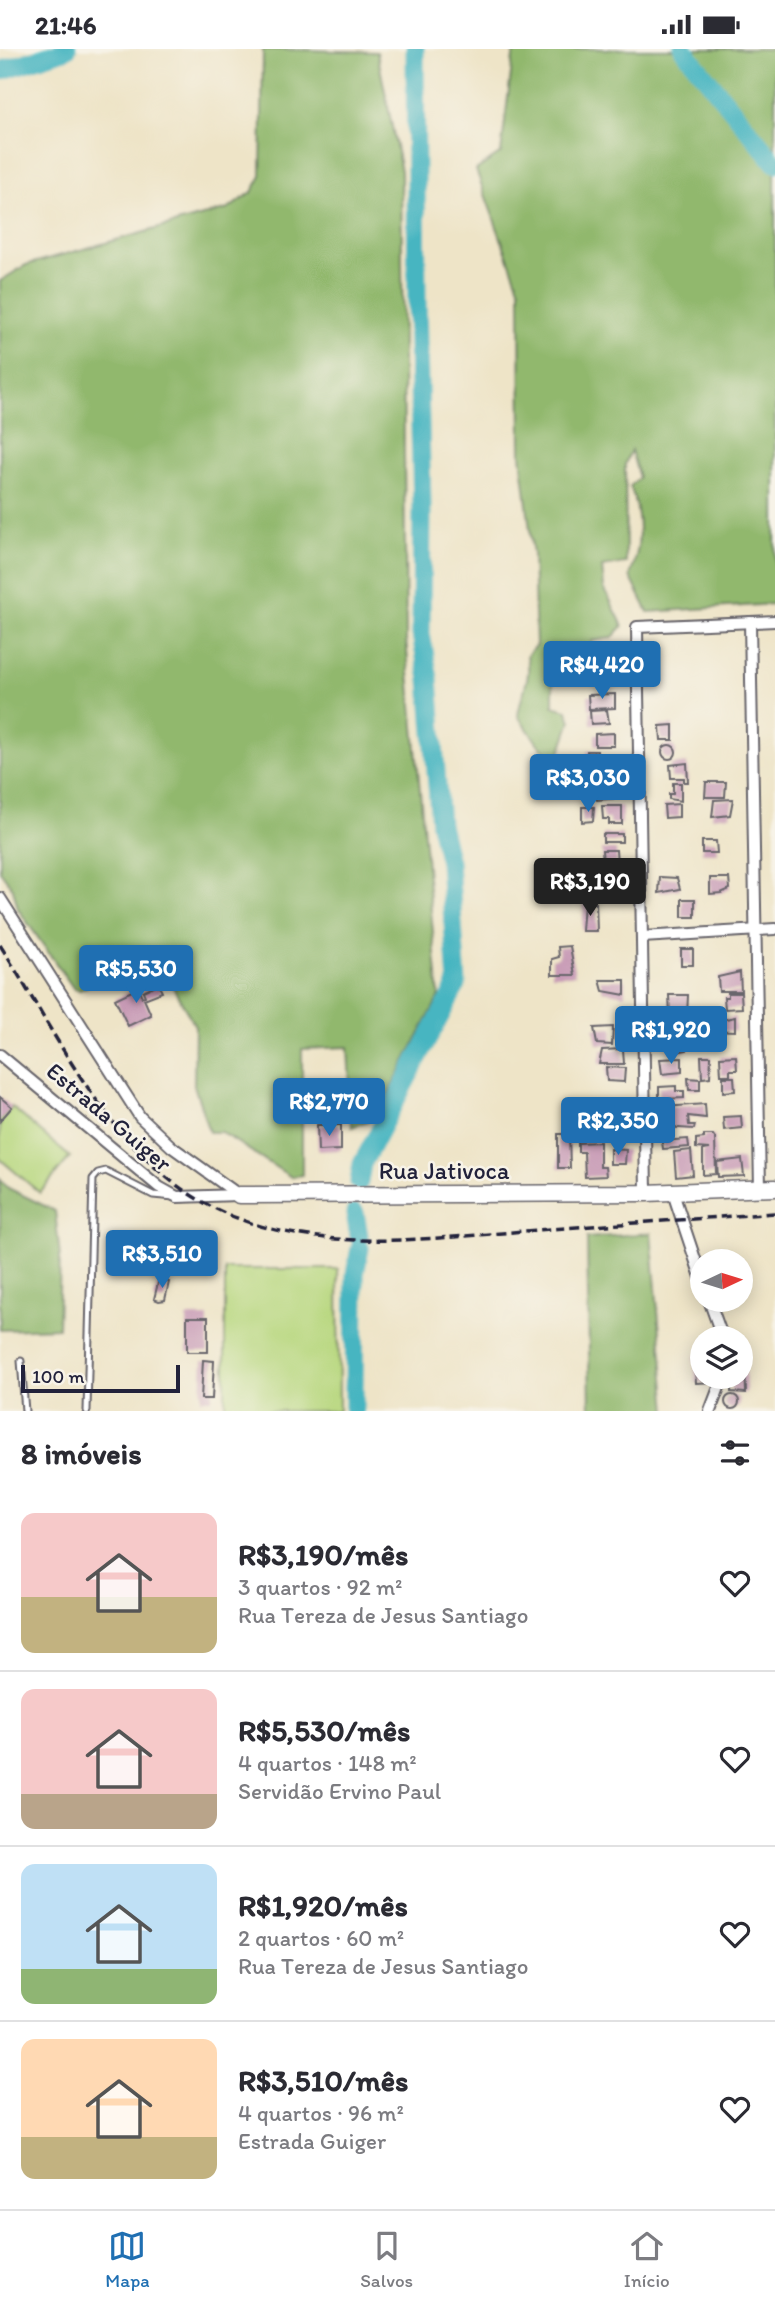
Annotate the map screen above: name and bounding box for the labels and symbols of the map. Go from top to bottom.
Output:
pin: R$4,420 [537,641,667,701]
pin: R$3,030 [523,755,653,814]
pin: R$3,190 [525,859,655,918]
pin: R$5,530 [71,946,201,1005]
pin: R$1,920 [606,1007,736,1066]
street label: Estrada Guiger [41,1056,178,1178]
pin: R$2,770 [264,1079,394,1138]
pin: R$2,350 [553,1097,683,1157]
street label: Rua Jativoca [379,1156,510,1185]
pin: R$3,510 [97,1231,227,1290]
north arrow [690,1249,752,1313]
scale bar [21,1362,180,1394]

